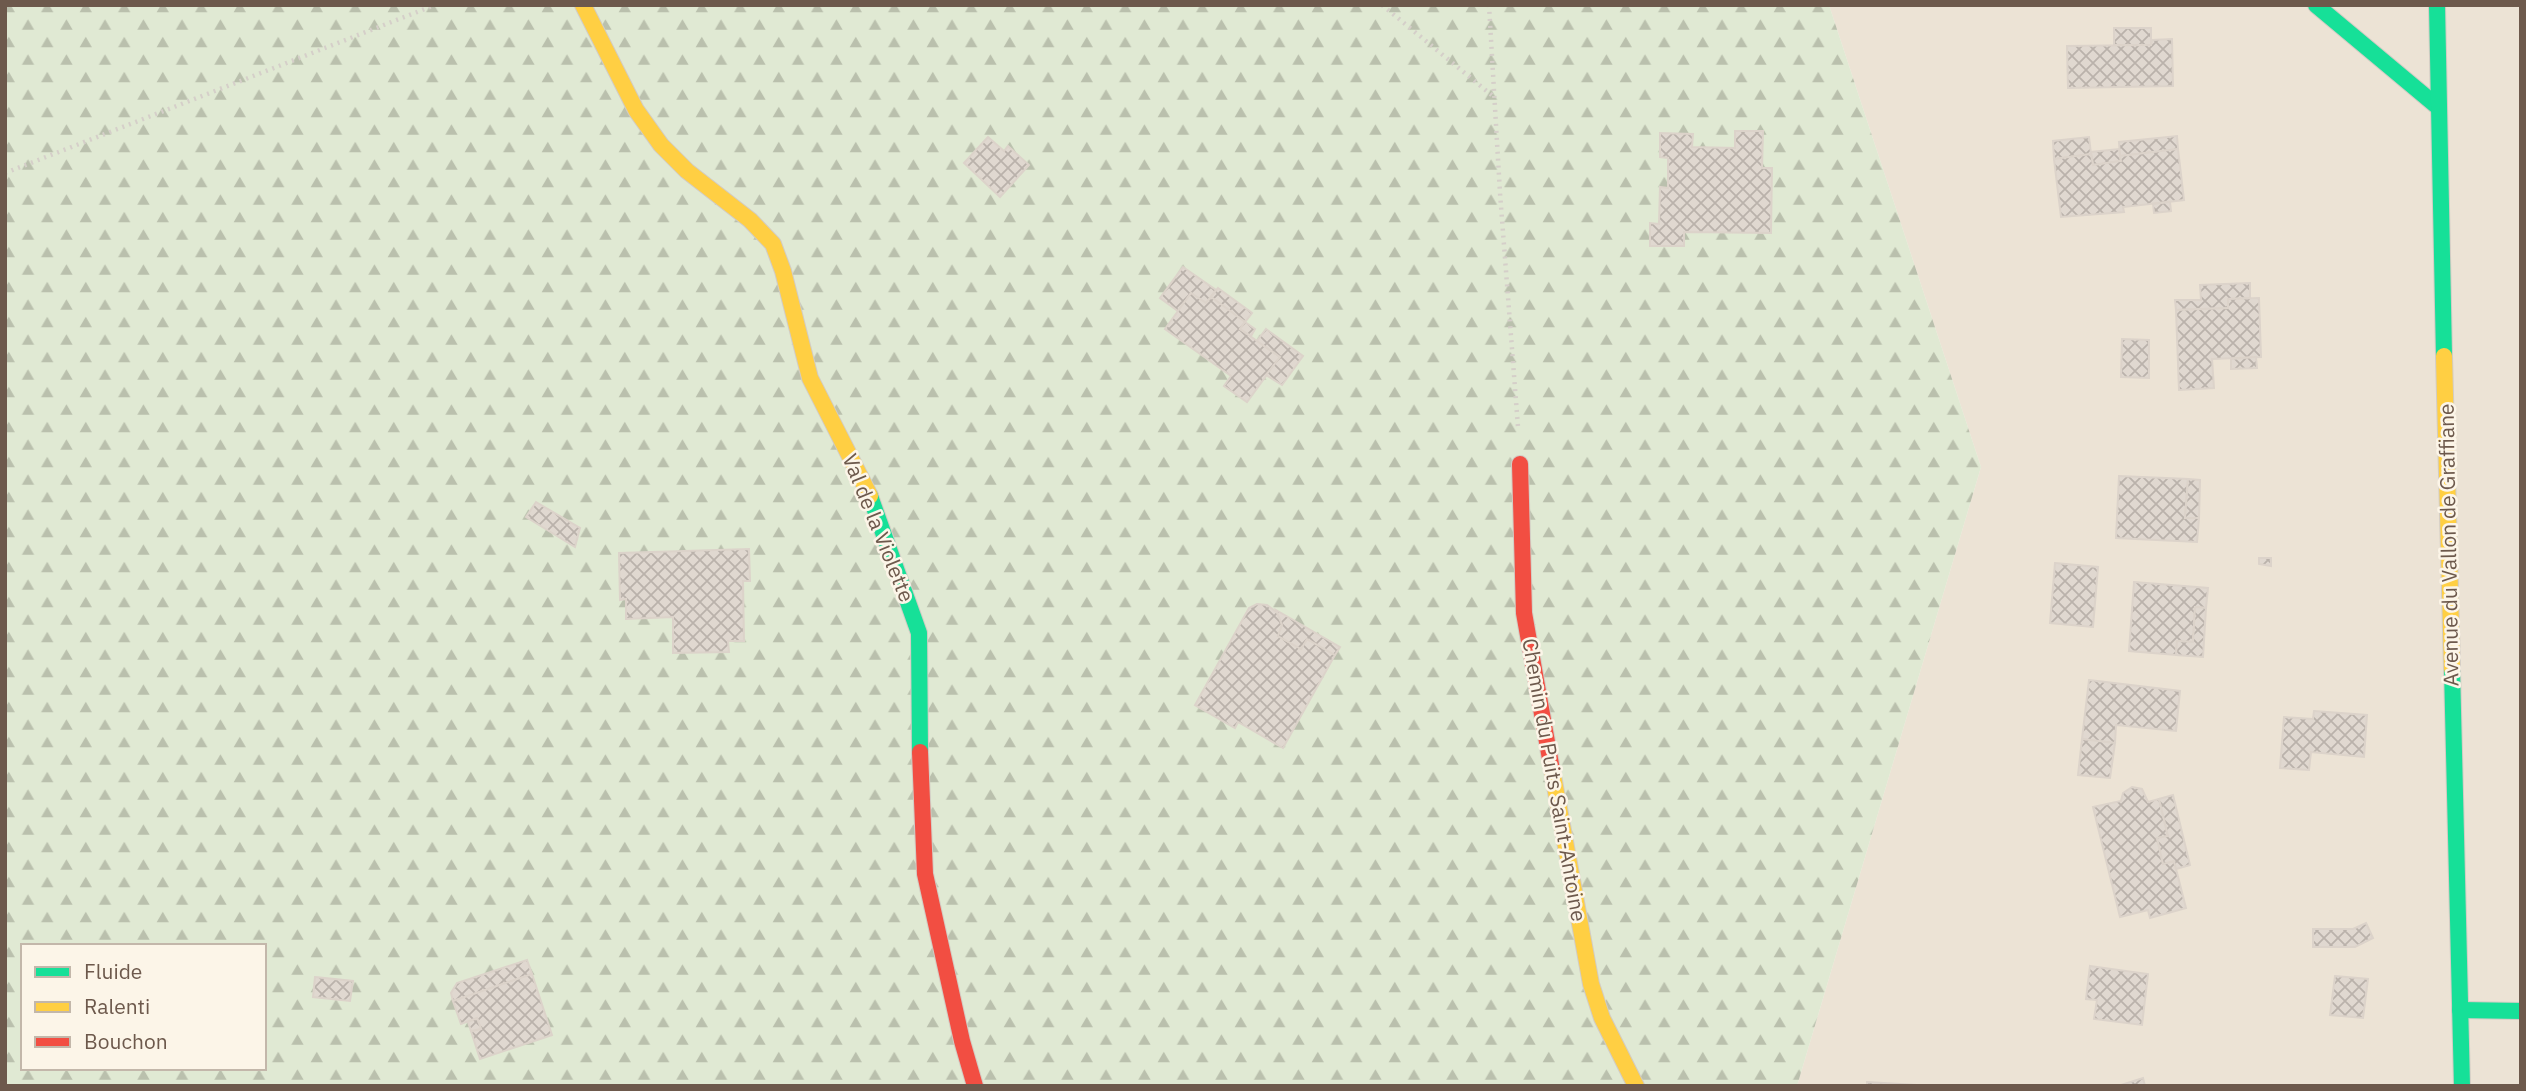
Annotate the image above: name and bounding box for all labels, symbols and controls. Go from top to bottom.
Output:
street label: Avenue du Vallon de Graffiane [2432,403,2464,687]
street label: Val de la Violette [836,449,921,606]
street label: Chemin du Puits Saint-Antoine [1516,636,1594,924]
legend [21,944,266,1070]
text: Fluide [84,957,142,985]
text: Ralenti [84,992,150,1020]
text: Bouchon [84,1027,168,1055]

